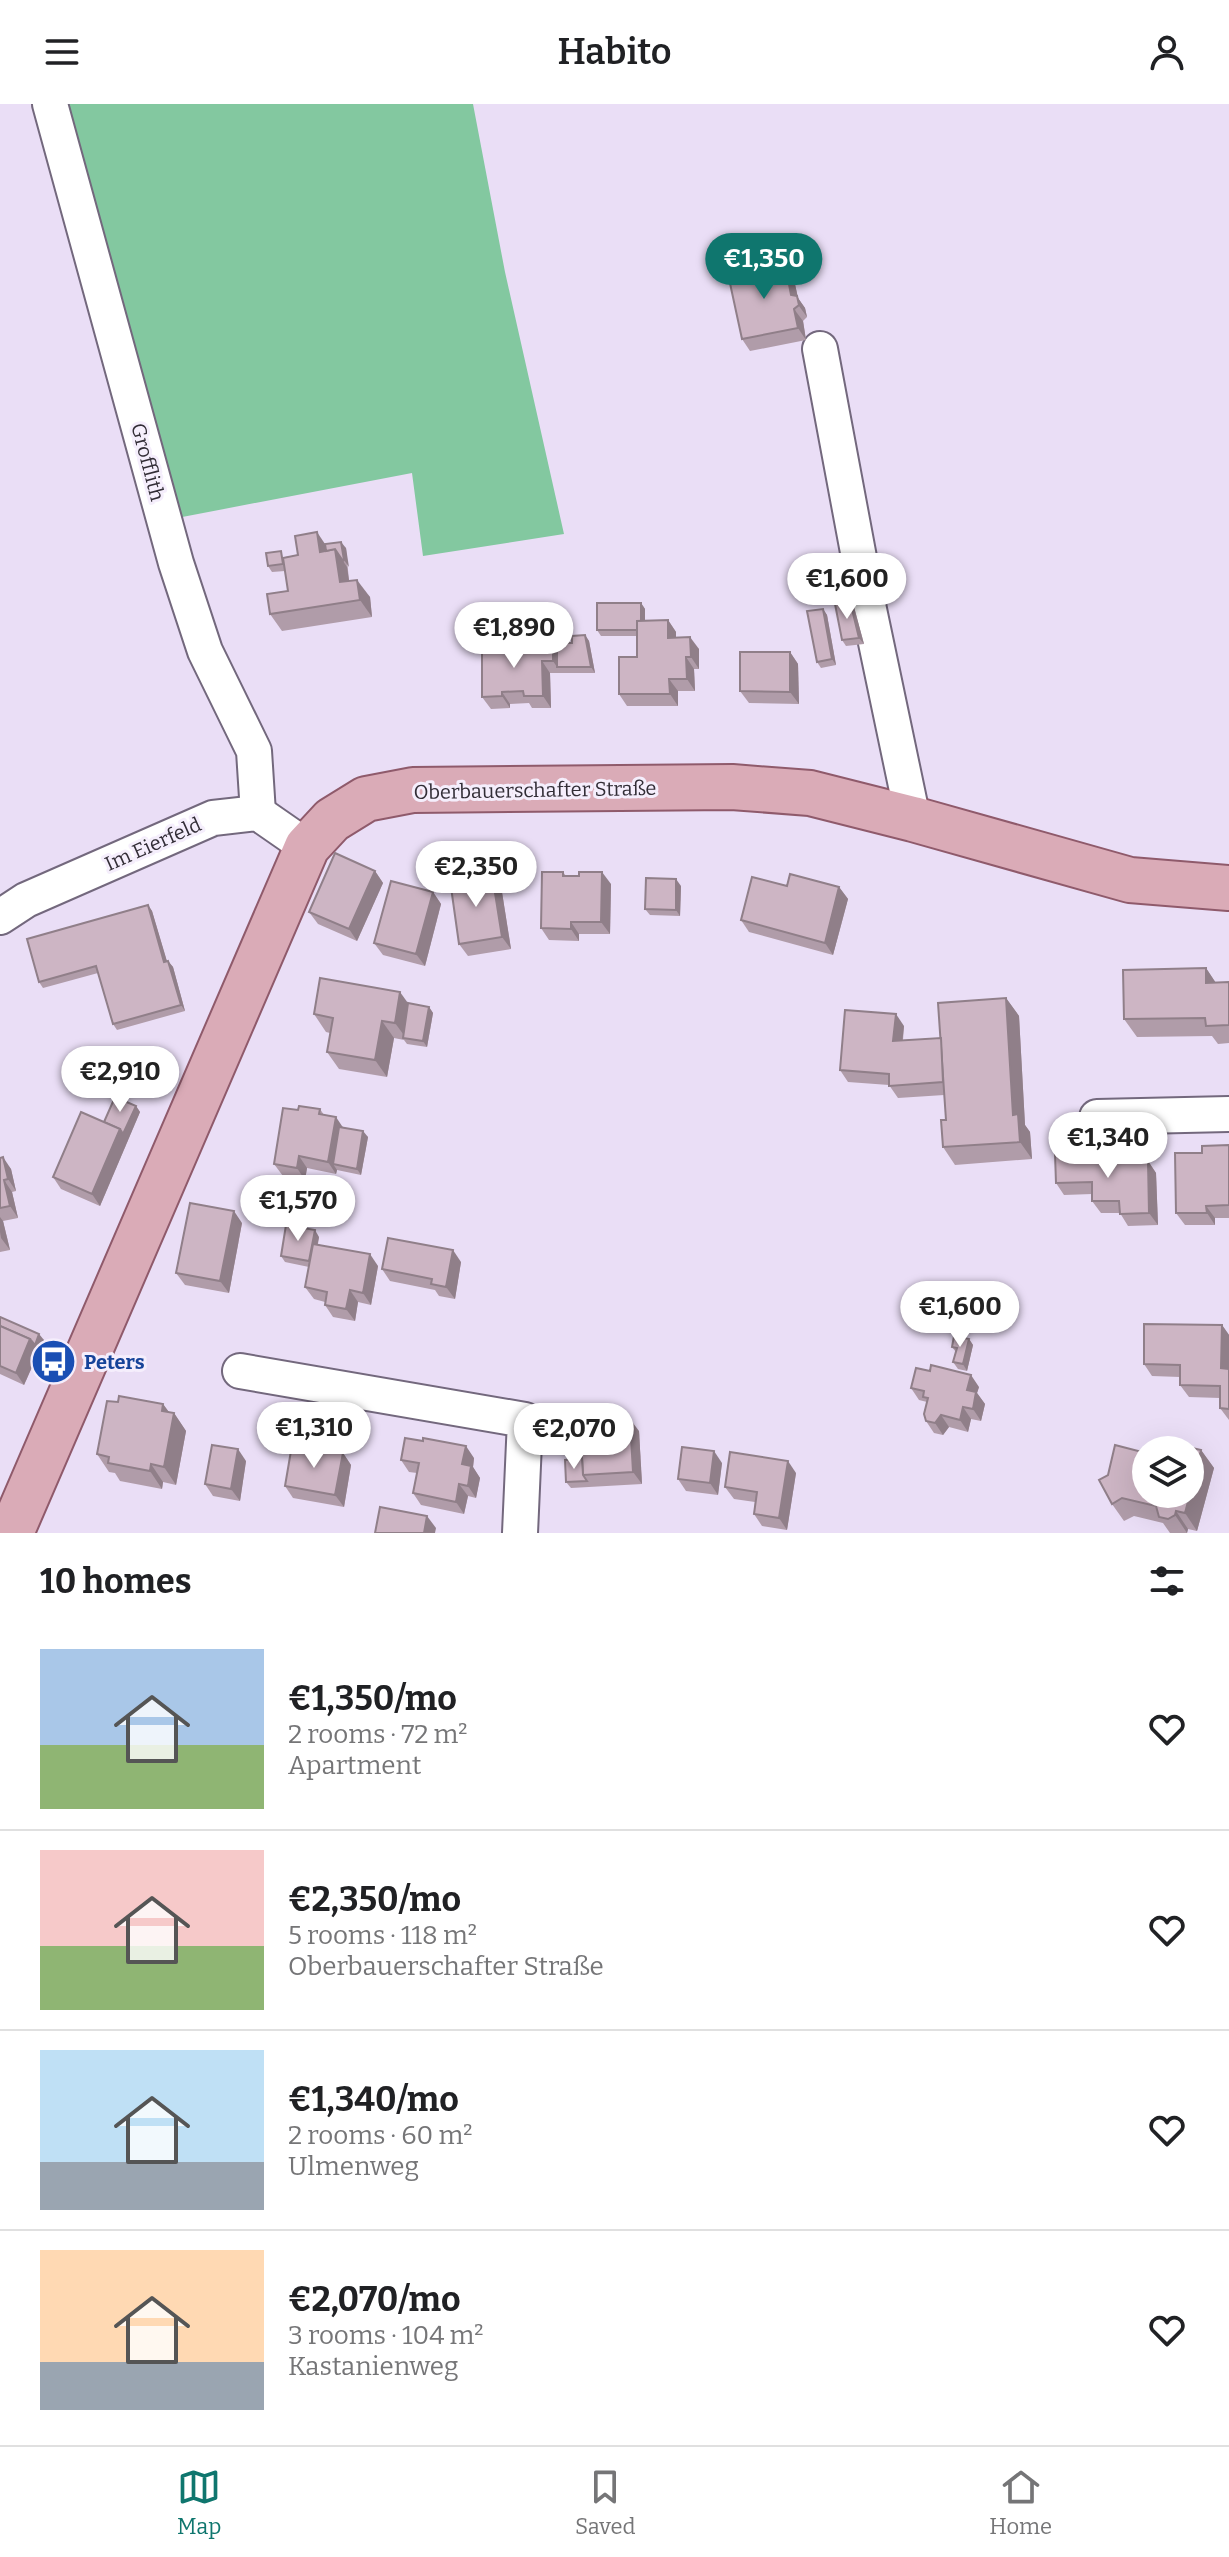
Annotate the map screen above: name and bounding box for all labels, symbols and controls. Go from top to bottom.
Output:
icon: menu [40,30,84,74]
text: Habito [557,30,672,74]
icon: person [1145,30,1189,74]
pin: €1,350 [699,233,829,301]
text: €1,350 [723,243,805,274]
street label: Grofflith [126,420,170,504]
pin: €1,600 [782,553,912,621]
text: €1,600 [805,563,889,594]
pin: €1,890 [449,602,579,670]
text: €1,890 [472,612,556,643]
street label: Oberbauerschafter Straße [413,776,657,804]
street label: Im Eierfeld [101,812,205,876]
pin: €2,350 [411,841,541,909]
text: €2,350 [434,851,518,882]
pin: €2,910 [55,1046,185,1114]
text: €2,910 [79,1056,161,1087]
pin: €1,340 [1043,1112,1173,1180]
text: €1,340 [1066,1122,1150,1153]
pin: €1,570 [233,1175,363,1243]
text: €1,570 [258,1185,338,1216]
pin: €1,600 [895,1281,1025,1349]
text: €1,600 [918,1291,1002,1322]
bus stop icon: Peters [29,1338,77,1386]
place label: Peters [84,1350,145,1374]
pin: €1,310 [249,1402,379,1470]
pin: €2,070 [509,1403,639,1471]
text: €1,310 [275,1412,353,1443]
text: €2,070 [532,1413,616,1444]
map controls [1132,1436,1204,1508]
button: layers [1132,1436,1204,1508]
icon: filters [1145,1559,1189,1603]
text: 10 homes [40,1561,191,1602]
text: €1,350/mo [288,1678,457,1719]
icon: home [104,1681,200,1777]
icon: heart [1145,1707,1189,1751]
text: 2 rooms · 72 m² [288,1719,468,1750]
text: Apartment [288,1750,421,1781]
text: €2,350/mo [288,1879,461,1920]
icon: home [104,1882,200,1978]
icon: heart [1145,1908,1189,1952]
text: 5 rooms · 118 m² [288,1920,477,1951]
text: Oberbauerschafter Straße [288,1951,604,1982]
text: €1,340/mo [288,2079,459,2120]
icon: home [104,2082,200,2178]
icon: heart [1145,2108,1189,2152]
text: 2 rooms · 60 m² [288,2120,472,2151]
text: Ulmenweg [288,2151,419,2182]
text: €2,070/mo [288,2279,461,2320]
icon: home [104,2282,200,2378]
icon: heart [1145,2308,1189,2352]
text: 3 rooms · 104 m² [288,2320,484,2351]
text: Kastanienweg [288,2351,459,2382]
tab: Map [177,2465,221,2540]
tab: Saved [575,2465,636,2540]
tab: Home [989,2465,1052,2540]

